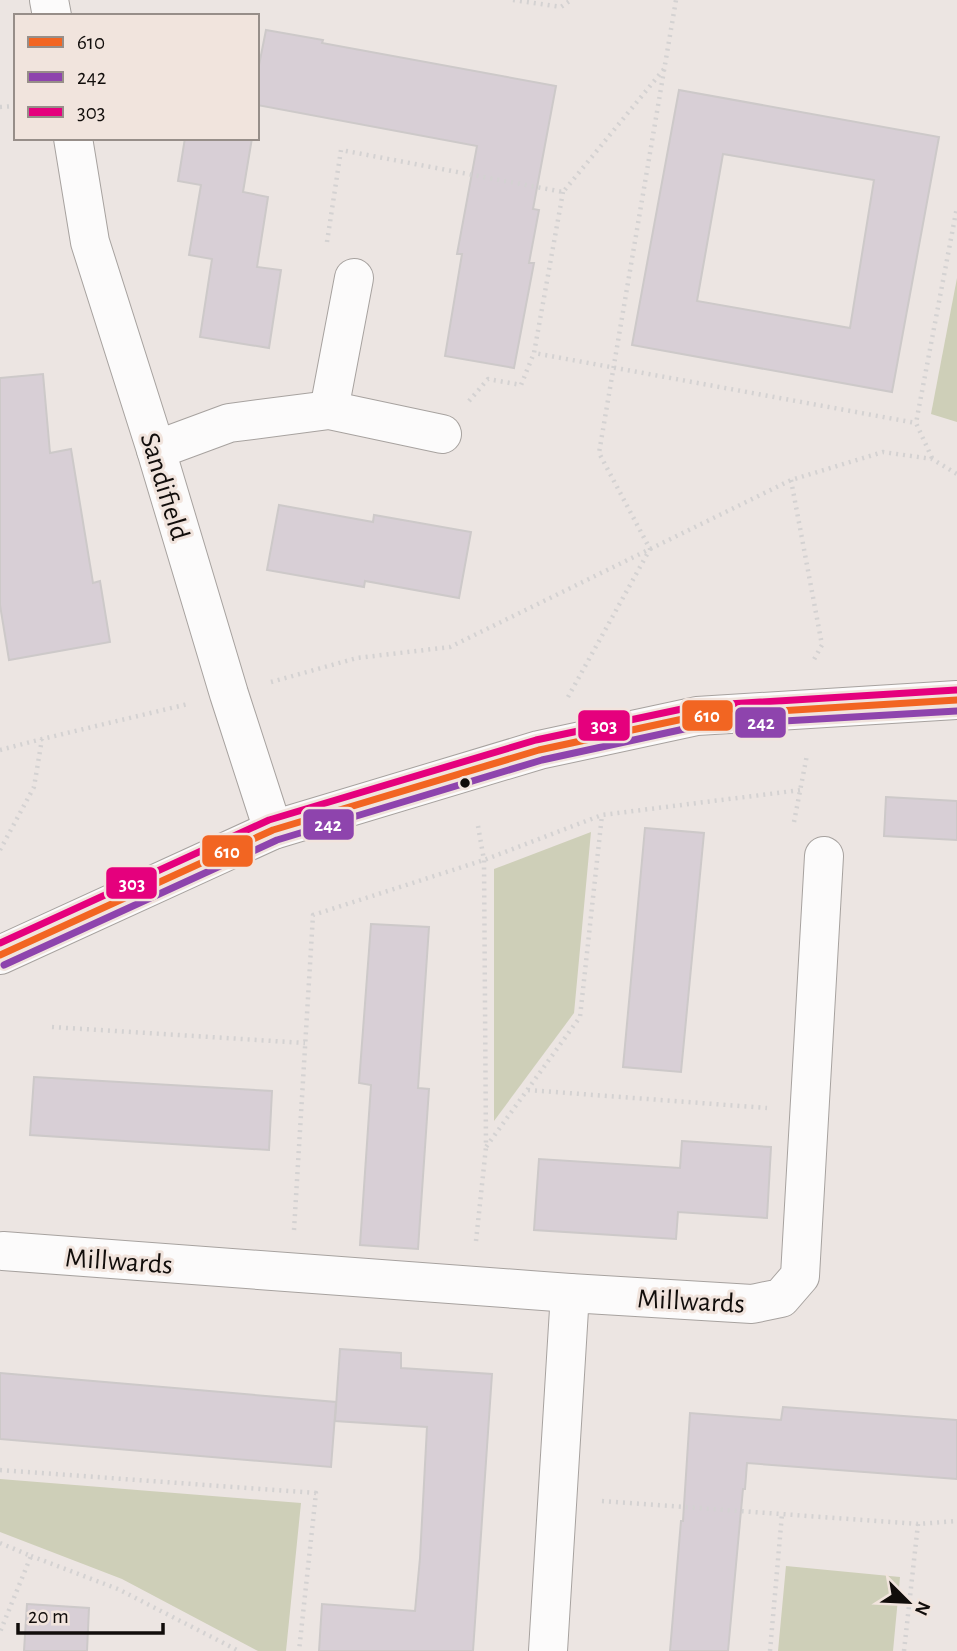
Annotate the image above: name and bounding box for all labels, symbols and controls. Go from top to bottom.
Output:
legend [14,14,259,140]
text: 610 [77,32,105,53]
text: 242 [77,67,106,88]
text: 303 [77,102,105,123]
street label: Sandifield [134,429,194,544]
line badge: 610 [681,699,734,732]
line badge: 242 [734,706,787,739]
text: 610 [694,707,720,726]
line badge: 303 [577,709,631,742]
text: 242 [747,714,775,733]
text: 303 [591,717,617,736]
unlabelled marker [458,776,472,790]
line badge: 242 [302,808,355,841]
text: 242 [314,816,342,835]
line badge: 610 [201,834,254,868]
text: 610 [214,843,240,862]
line badge: 303 [105,866,158,900]
text: 303 [119,875,145,894]
street label: Millwards [64,1244,174,1280]
street label: Millwards [636,1285,745,1319]
north arrow [873,1567,943,1637]
scale bar [18,1592,163,1636]
text: N [911,1598,934,1618]
text: 20 m [28,1606,69,1627]

